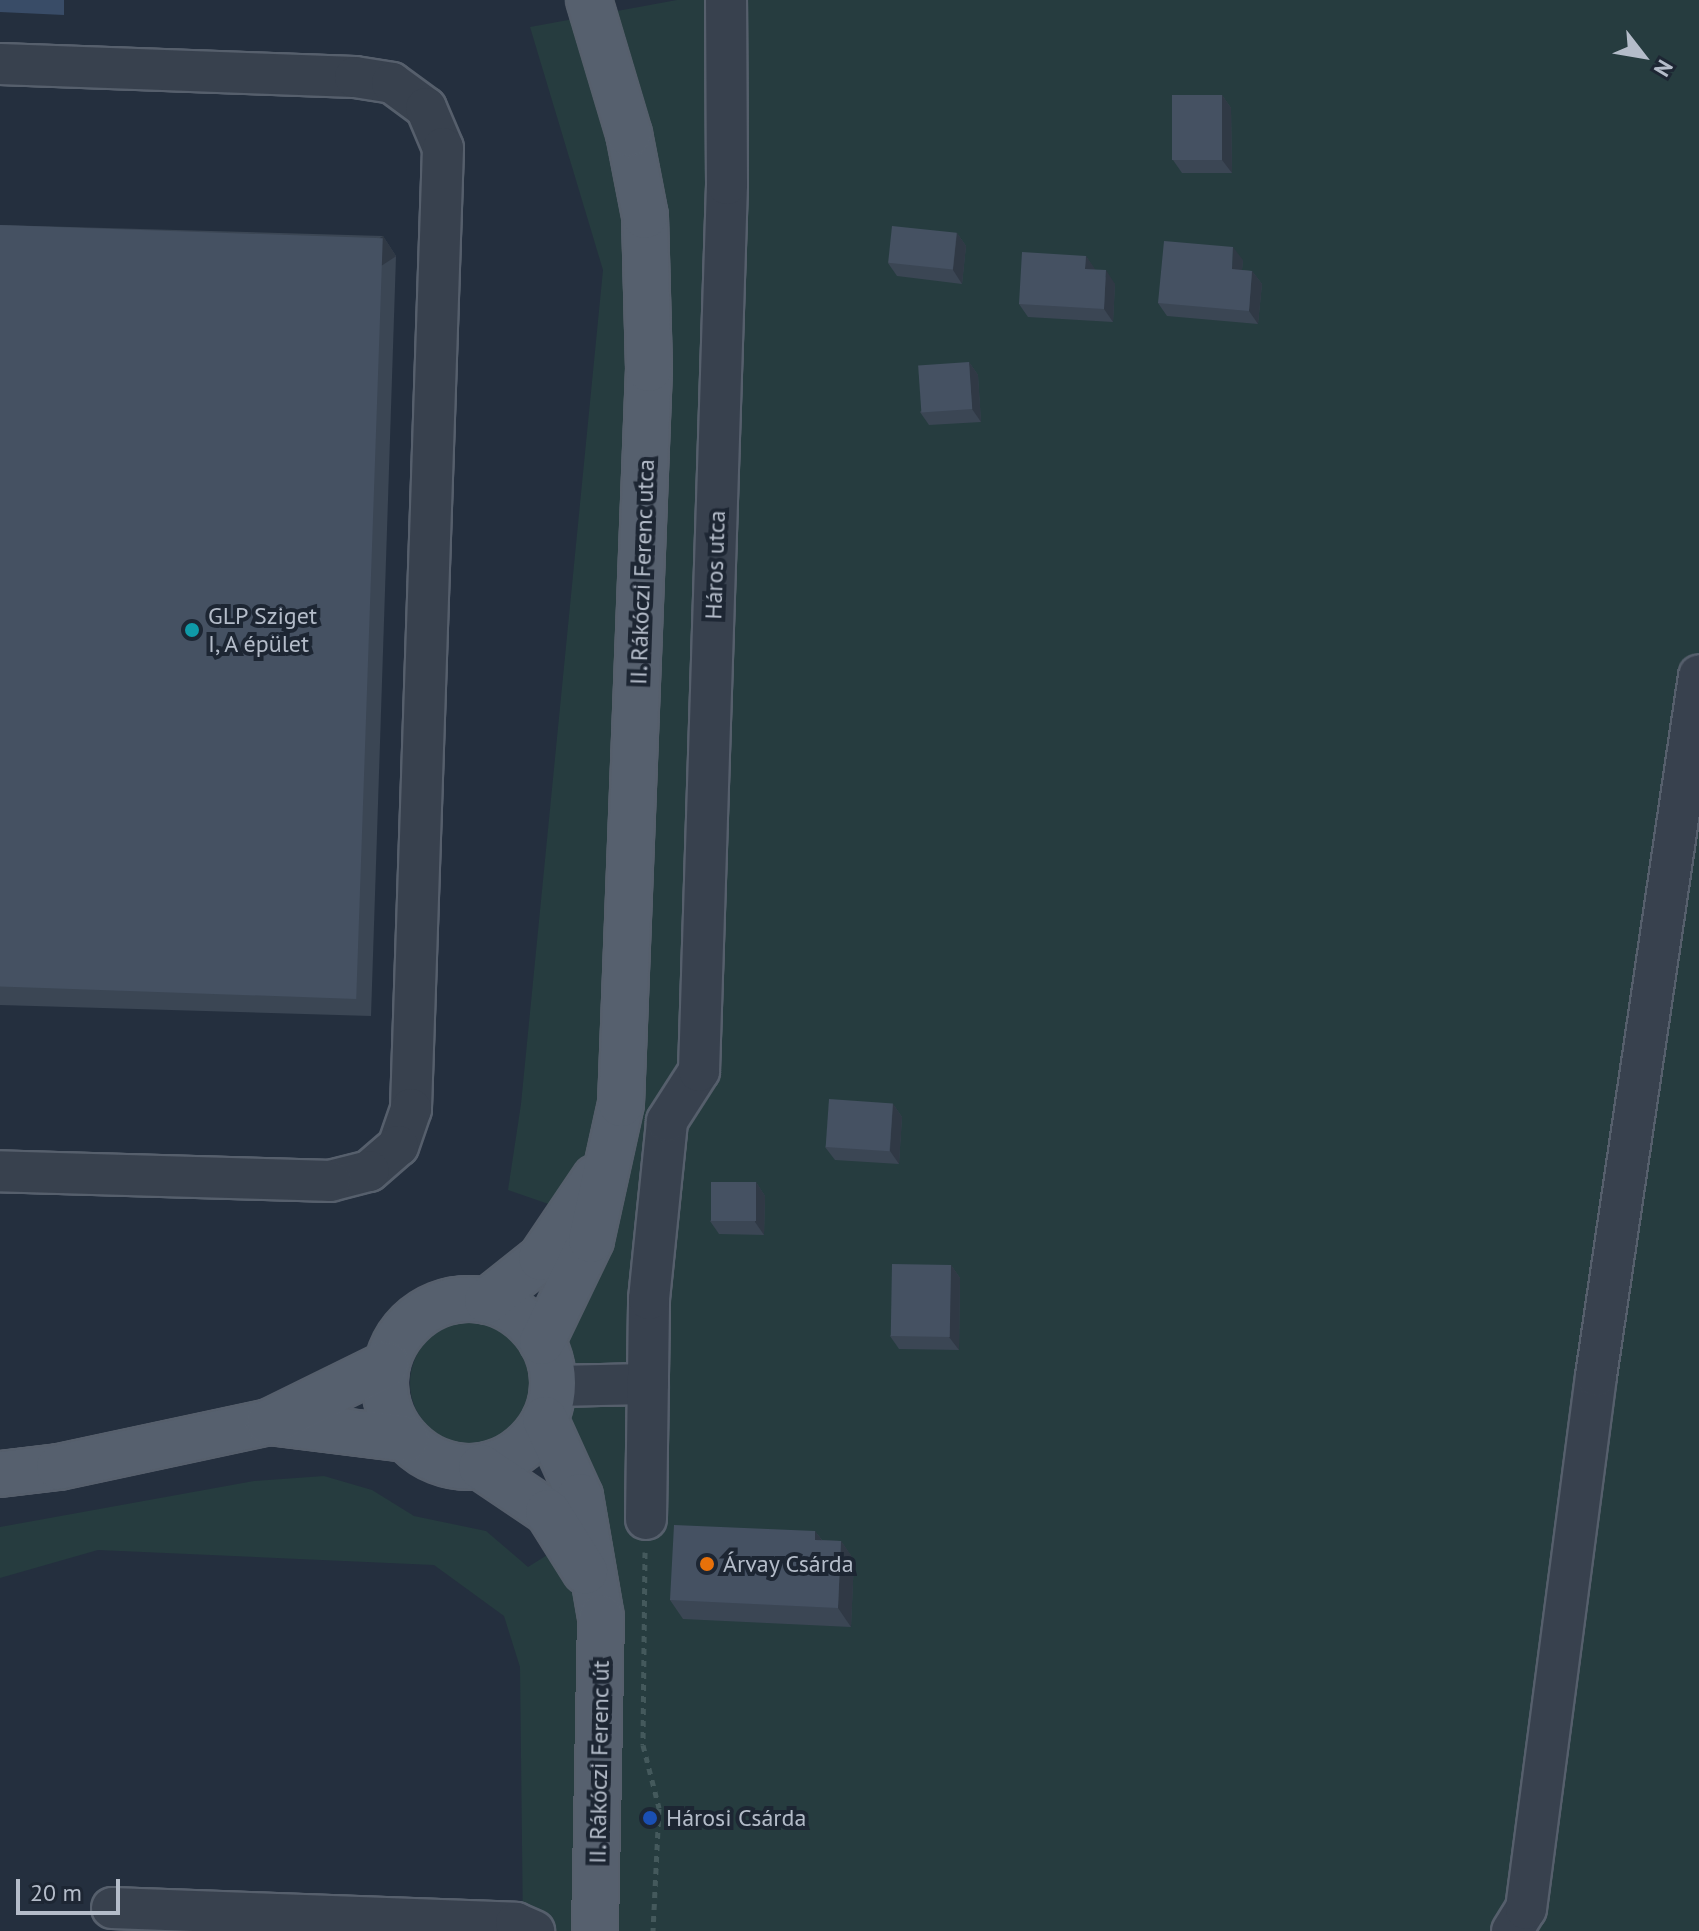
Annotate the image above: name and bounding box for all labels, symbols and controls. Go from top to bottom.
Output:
north arrow [1603,16,1683,96]
text: N [1648,55,1679,82]
street label: II. Rákóczi Ferenc utca [624,457,660,687]
street label: Háros utca [699,510,731,620]
place label: GLP Sziget I, A épület [208,602,318,658]
marker: GLP Sziget I, A épület [183,621,201,639]
place label: Árvay Csárda [723,1550,855,1578]
marker: Árvay Csárda [698,1555,716,1573]
street label: II. Rákóczi Ferenc út [583,1659,615,1865]
place label: Hárosi Csárda [666,1804,806,1832]
marker: Hárosi Csárda [641,1809,659,1827]
scale bar [20,1863,124,1913]
text: 20 m [30,1877,82,1908]

